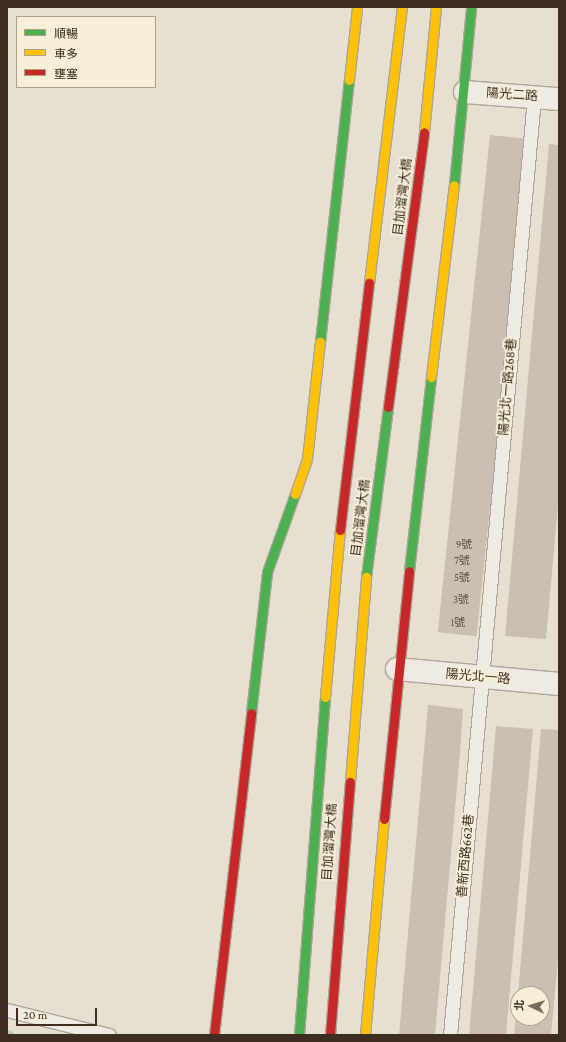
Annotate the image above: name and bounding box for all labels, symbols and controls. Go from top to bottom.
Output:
legend [16,16,156,88]
text: 順暢 [54,27,78,41]
text: 車多 [54,47,78,61]
text: 壅塞 [54,67,78,81]
street label: 陽光二路 [486,85,538,105]
street label: 目加溜灣大橋 [391,157,415,237]
street label: 陽光北一路268巷 [496,338,520,436]
street label: 目加溜灣大橋 [349,478,373,558]
house number: 9號 [456,537,472,551]
house number: 7號 [454,553,470,567]
house number: 5號 [454,570,470,584]
house number: 3號 [453,592,469,606]
house number: 1號 [451,615,465,629]
street label: 陽光北一路 [445,666,511,688]
street label: 目加溜灣大橋 [319,803,341,881]
street label: 善新西路662巷 [455,813,477,899]
north arrow [510,986,550,1026]
text: 北 [513,999,525,1011]
scale bar [18,1000,99,1026]
text: 20 m [23,1008,47,1022]

